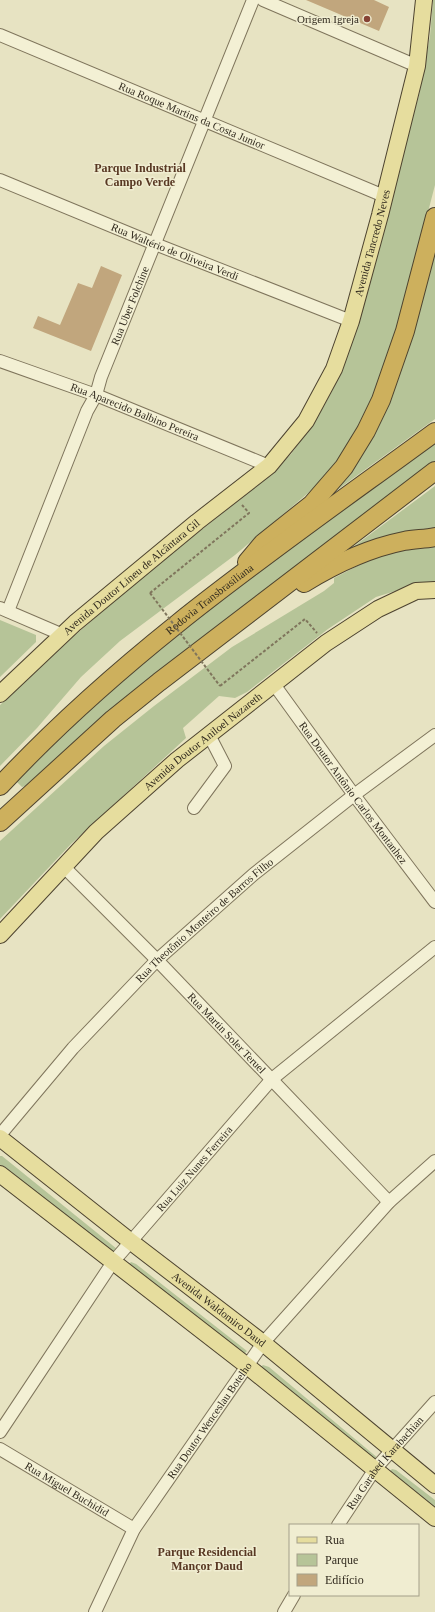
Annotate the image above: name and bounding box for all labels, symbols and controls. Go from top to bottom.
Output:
place label: Origem Igreja [297,13,359,25]
marker: Origem Igreja [362,14,372,24]
street label: Rua Roque Martins da Costa Junior [117,79,267,152]
district label: Parque Industrial Campo Verde [94,161,186,189]
street label: Avenida Tancredo Neves [352,188,392,298]
street label: Rua Waltério de Oliveira Verdi [109,221,240,282]
street label: Rua Uber Folchine [109,264,151,347]
street label: Rua Aparecido Balbino Pereira [69,380,201,443]
street label: Avenida Doutor Lineu de Alcântara Gil [61,517,202,637]
street label: Rodovia Transbrasiliana [163,561,255,637]
street label: Avenida Doutor Aniloel Nazareth [141,690,264,793]
street label: Rua Doutor Antônio Carlos Montanhez [297,719,410,866]
street label: Rua Theotônio Monteiro de Barros Filho [133,855,276,985]
street label: Rua Martin Soler Teruel [186,990,268,1076]
street label: Rua Luiz Nunes Ferreira [154,1123,235,1214]
street label: Avenida Waldomiro Daud [170,1270,269,1349]
street label: Rua Doutor Wenceslau Botelho [165,1359,254,1481]
street label: Rua Garabed Karabachian [344,1413,426,1512]
street label: Rua Miguel Buchidid [23,1459,111,1519]
legend [289,1524,419,1596]
text: Rua [325,1533,345,1547]
district label: Parque Residencial Mançor Daud [158,1545,257,1573]
text: Parque [325,1553,358,1567]
text: Edifício [325,1573,364,1587]

